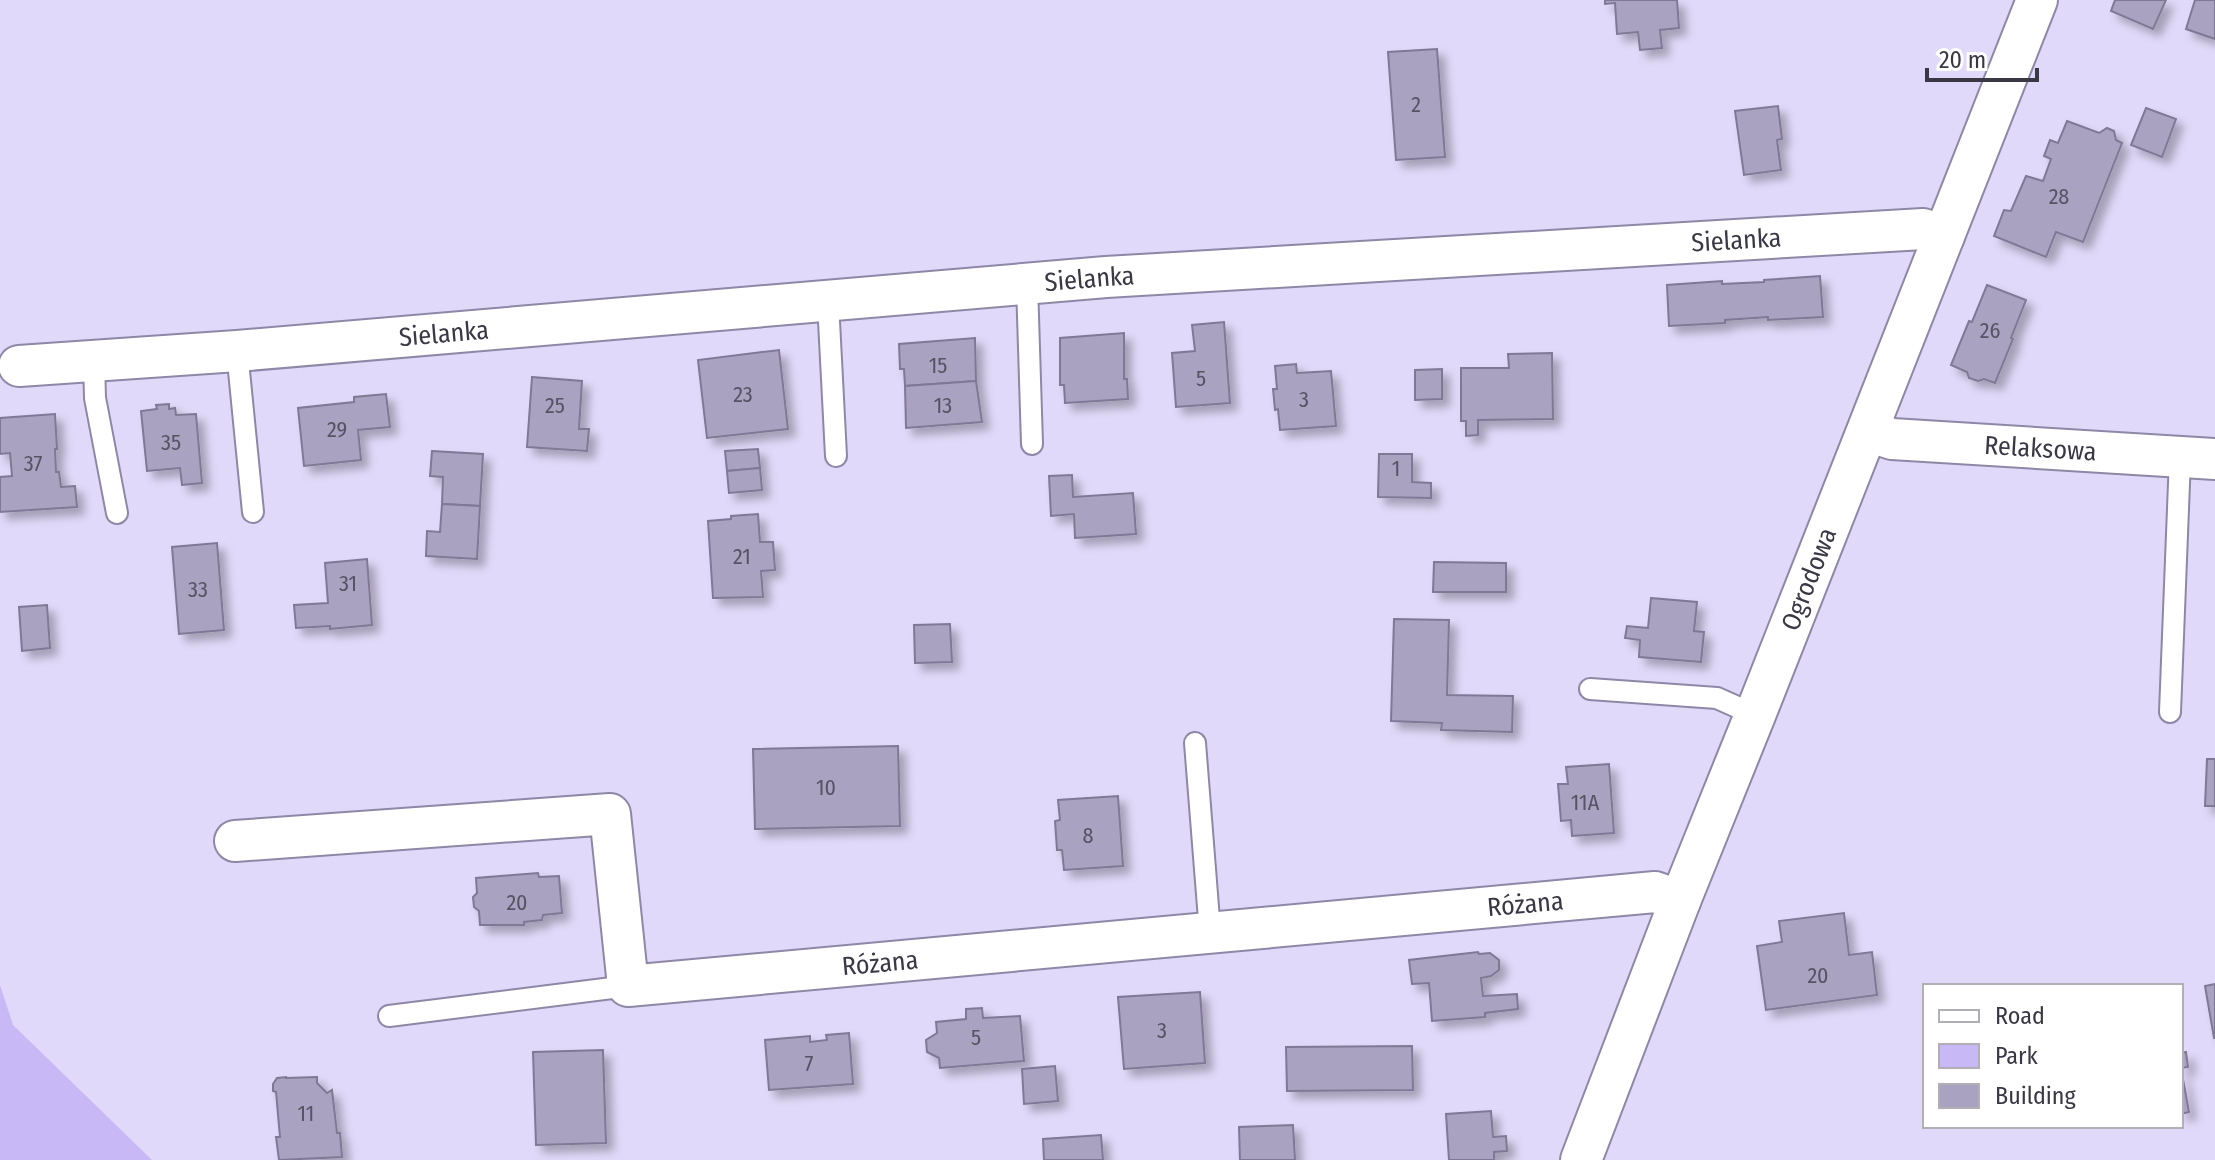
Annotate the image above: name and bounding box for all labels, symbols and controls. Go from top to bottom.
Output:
scale bar [1927,32,2037,82]
text: 20 m [1939,46,1986,74]
house number: 2 [1411,91,1421,118]
house number: 28 [2049,183,2069,210]
street label: Sielanka [1690,222,1782,259]
street label: Sielanka [1043,260,1135,298]
street label: Sielanka [398,315,490,353]
house number: 26 [1980,317,2000,344]
house number: 15 [929,352,947,379]
house number: 5 [1196,365,1206,392]
house number: 23 [733,381,753,408]
house number: 3 [1299,386,1309,413]
house number: 25 [545,392,565,419]
house number: 13 [934,392,952,419]
house number: 29 [327,416,347,443]
house number: 35 [161,429,181,456]
street label: Relaksowa [1983,430,2097,468]
house number: 37 [24,450,42,477]
house number: 1 [1392,455,1400,482]
street label: Ogrodowa [1775,523,1843,635]
house number: 21 [733,543,751,570]
house number: 31 [339,570,357,597]
house number: 33 [188,576,208,603]
house number: 10 [816,774,836,801]
house number: 11A [1571,789,1600,816]
house number: 8 [1082,822,1094,849]
street label: Różana [1486,885,1565,923]
house number: 20 [506,889,528,916]
street label: Różana [841,945,920,982]
house number: 20 [1807,962,1829,989]
legend [1923,984,2183,1128]
text: Road [1995,1002,2045,1030]
house number: 3 [1157,1017,1167,1044]
house number: 5 [971,1024,981,1051]
text: Park [1995,1042,2038,1070]
house number: 7 [805,1050,814,1077]
text: Building [1995,1082,2077,1110]
house number: 11 [298,1100,314,1127]

